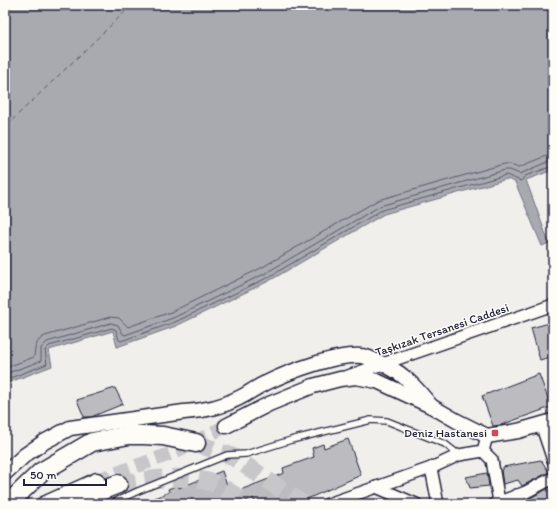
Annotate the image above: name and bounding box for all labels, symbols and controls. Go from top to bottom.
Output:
street label: Taşkızak Tersanesi Caddesi [373,301,511,359]
place label: Deniz Hastanesi [404,426,487,440]
marker: Deniz Hastanesi [490,428,500,438]
scale bar [24,461,106,487]
text: 50 m [30,468,56,482]

